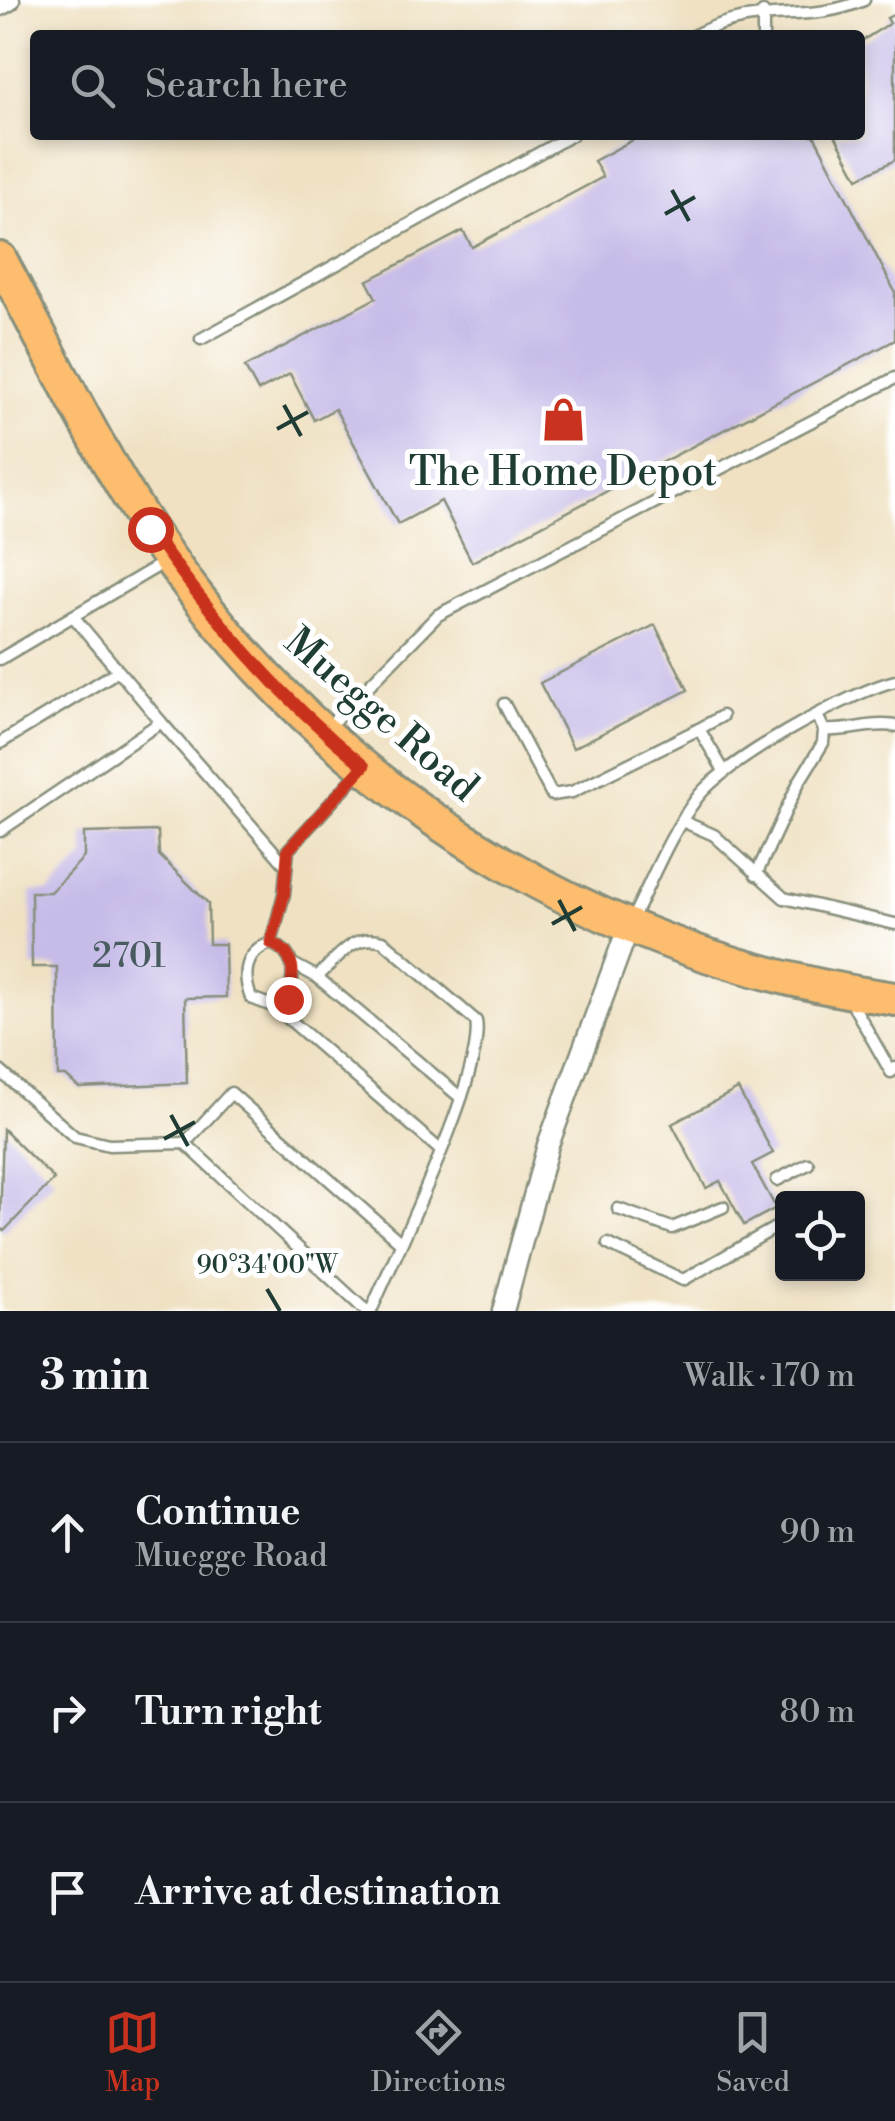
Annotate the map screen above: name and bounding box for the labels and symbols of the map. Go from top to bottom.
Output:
shop icon: The Home Depot [539,396,587,444]
place label: The Home Depot [409,448,717,498]
route start [128,507,174,553]
street label: Muegge Road [273,617,488,814]
house number: 2701 [92,935,166,978]
route end [266,977,312,1023]
text: 90°34'00"W [196,1250,339,1281]

